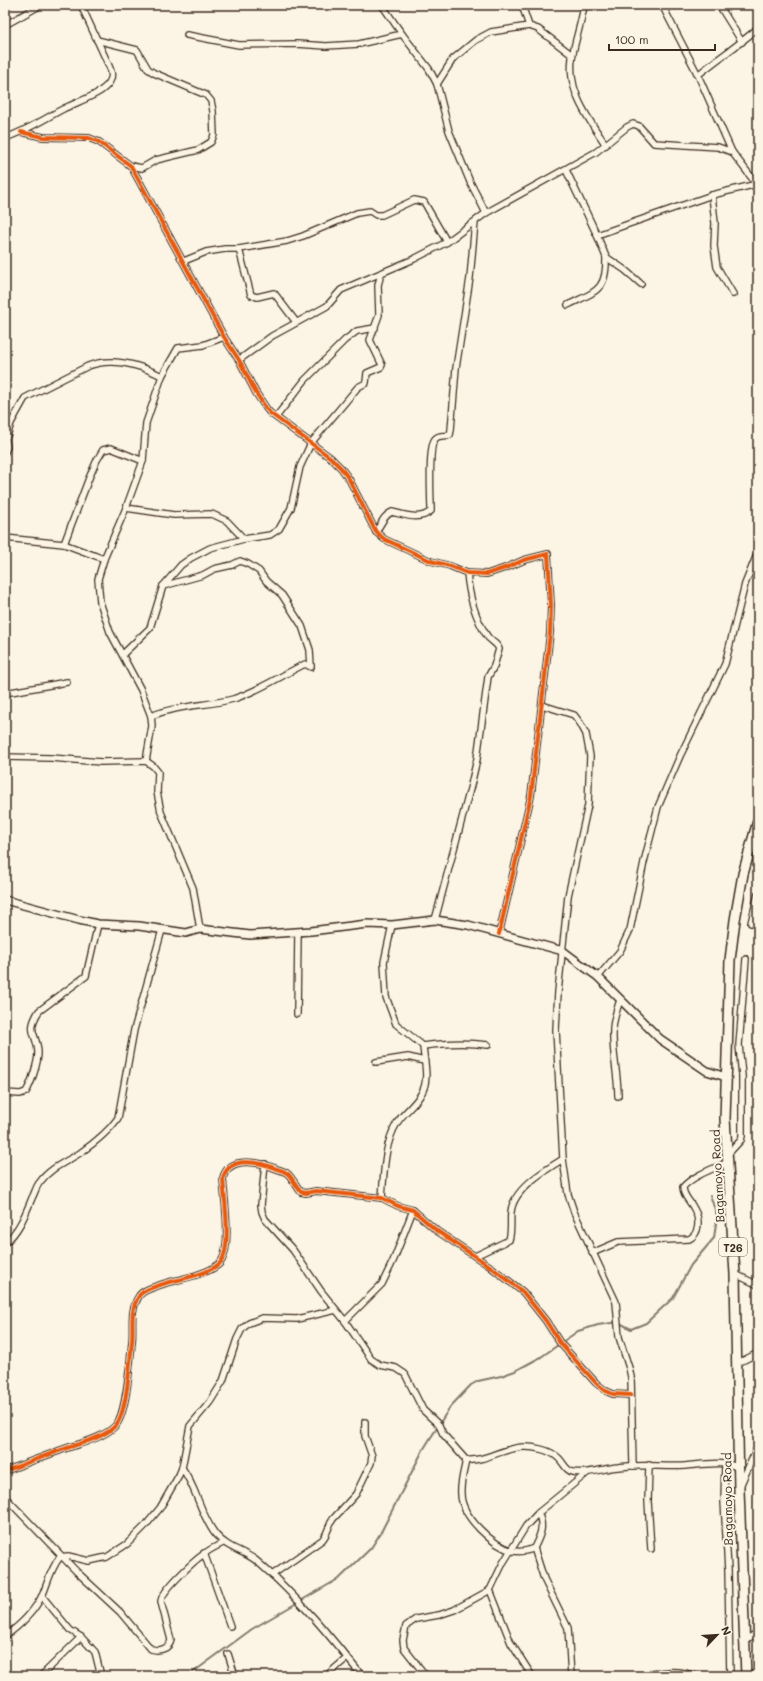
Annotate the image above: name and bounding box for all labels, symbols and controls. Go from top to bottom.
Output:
scale bar [609,26,715,52]
text: 100 m [615,31,649,47]
street label: Bagamoyo Road [707,1129,727,1223]
road number: T26 [719,1238,747,1256]
street label: Bagamoyo Road [718,1452,736,1546]
north arrow [697,1615,737,1655]
text: N [718,1624,735,1638]

